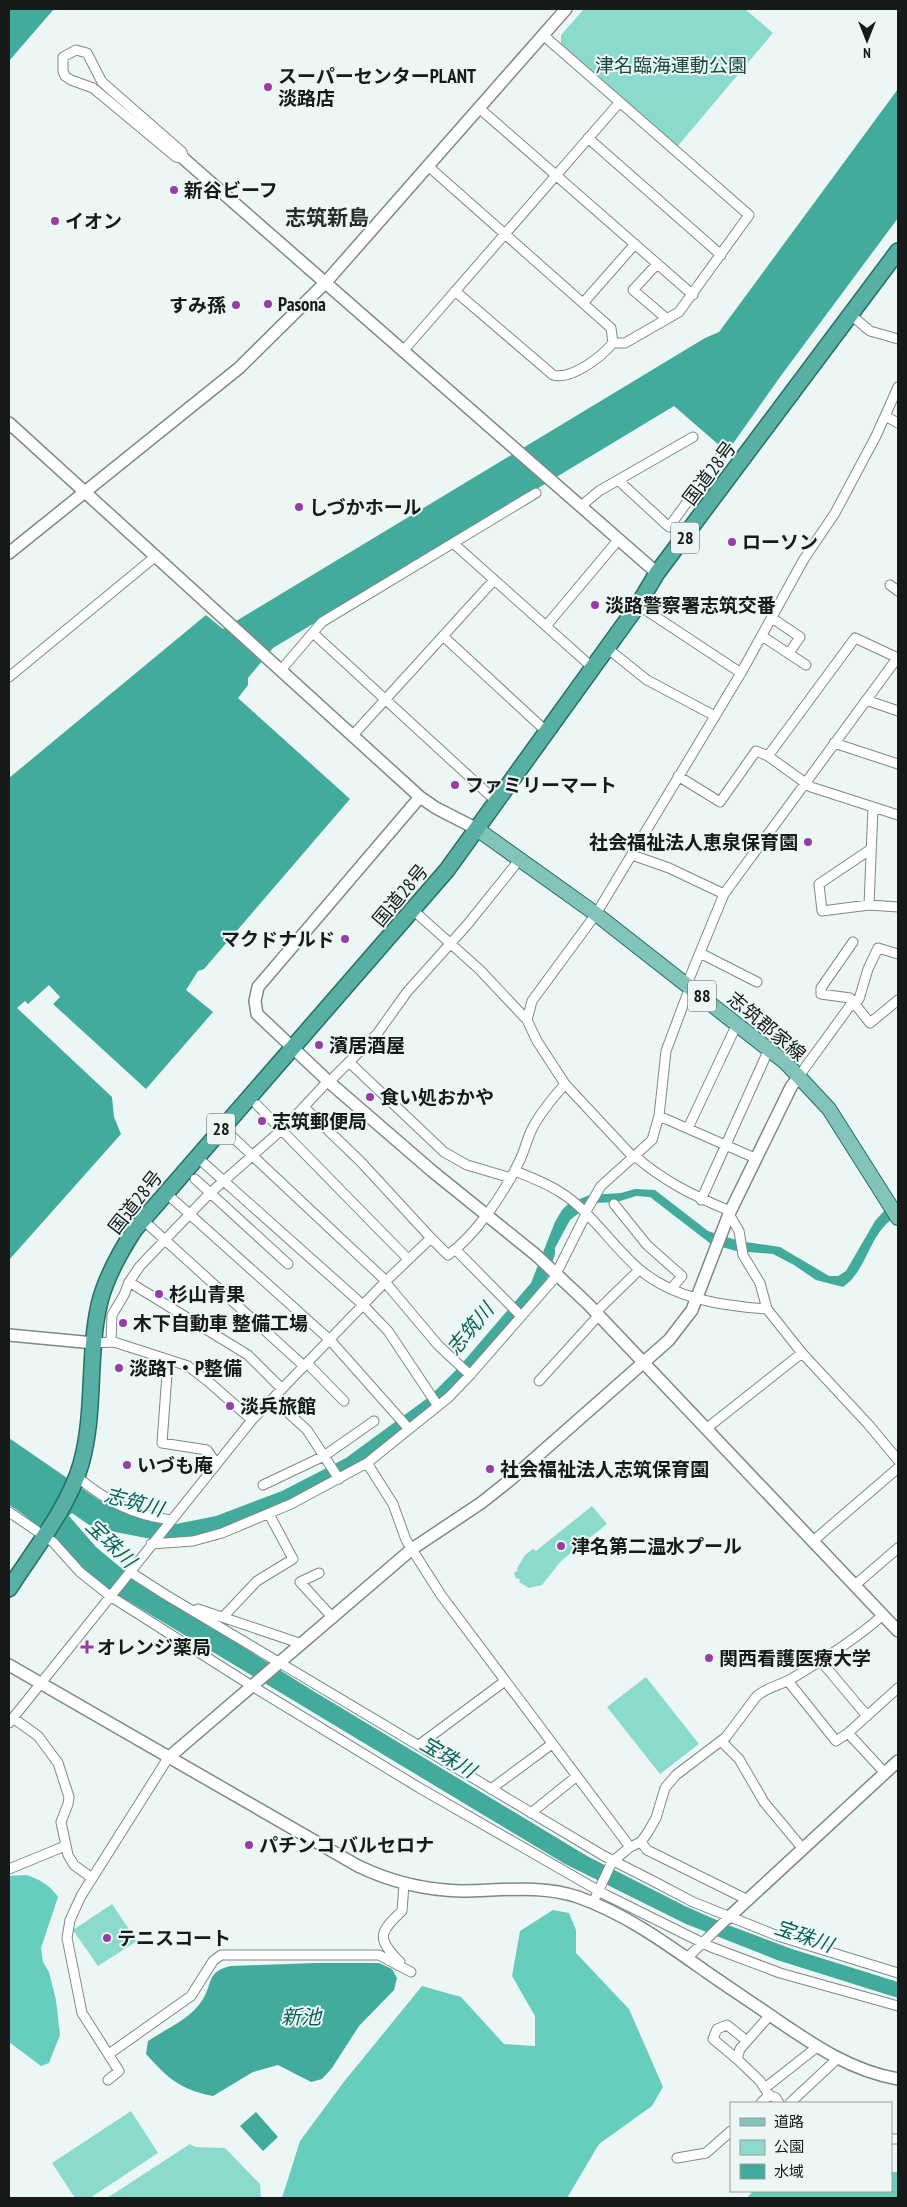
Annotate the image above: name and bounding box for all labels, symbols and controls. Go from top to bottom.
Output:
north arrow [842,15,892,65]
text: N [863,44,871,62]
park label: 津名臨海運動公園 [595,53,747,77]
place label: スーパーセンターPLANT 淡路店 [278,64,476,110]
marker: スーパーセンターPLANT 淡路店 [262,81,274,93]
place label: 新谷ビーフ [184,178,278,202]
marker: 新谷ビーフ [168,184,180,196]
district label: 志筑新島 [285,204,369,231]
place label: イオン [65,209,122,233]
marker: イオン [49,215,61,227]
place label: Pasona [278,292,326,316]
place label: すみ孫 [169,293,226,317]
marker: Pasona [262,298,274,310]
marker: すみ孫 [230,299,242,311]
street label: 国道28号 [677,436,741,510]
place label: しづかホール [309,495,422,519]
marker: しづかホール [293,501,305,513]
road number: 28 [671,522,699,554]
place label: ローソン [742,530,818,554]
marker: ローソン [726,536,738,548]
place label: 淡路警察署志筑交番 [605,593,776,617]
marker: 淡路警察署志筑交番 [589,599,601,611]
place label: ファミリーマート [465,773,617,797]
marker: ファミリーマート [449,779,461,791]
place label: 社会福祉法人恵泉保育園 [589,830,798,854]
marker: 社会福祉法人恵泉保育園 [802,836,814,848]
street label: 国道28号 [367,859,433,931]
place label: マクドナルド [221,927,335,951]
marker: マクドナルド [339,933,351,945]
road number: 88 [688,980,716,1011]
street label: 志筑郡家線 [723,986,811,1066]
place label: 濱居酒屋 [329,1033,405,1057]
marker: 濱居酒屋 [313,1039,325,1051]
place label: 食い処おかや [380,1085,494,1109]
marker: 食い処おかや [364,1091,376,1103]
place label: 志筑郵便局 [272,1109,367,1133]
road number: 28 [207,1114,235,1144]
marker: 志筑郵便局 [256,1115,268,1127]
street label: 国道28号 [103,1165,167,1239]
place label: 杉山青果 [169,1282,245,1306]
marker: 杉山青果 [153,1288,165,1300]
water label: 志筑川 [441,1296,501,1360]
place label: 木下自動車 整備工場 [133,1311,308,1335]
marker: 木下自動車 整備工場 [117,1317,129,1329]
place label: 淡路T・P整備 [129,1356,242,1380]
marker: 淡路T・P整備 [113,1362,125,1374]
place label: 淡兵旅館 [240,1394,316,1418]
marker: 淡兵旅館 [224,1400,236,1412]
place label: いづも庵 [137,1453,213,1477]
place label: 社会福祉法人志筑保育園 [500,1457,709,1481]
marker: いづも庵 [121,1459,133,1471]
marker: 社会福祉法人志筑保育園 [484,1463,496,1475]
water label: 志筑川 [102,1482,168,1523]
water label: 宝珠川 [80,1513,143,1575]
place label: 津名第二温水プール [571,1534,742,1558]
marker: 津名第二温水プール [555,1540,567,1552]
place label: オレンジ薬局 [97,1635,211,1659]
marker: オレンジ薬局 [81,1641,93,1653]
place label: 関西看護医療大学 [719,1646,871,1670]
marker: 関西看護医療大学 [703,1652,715,1664]
water label: 宝珠川 [416,1730,482,1785]
place label: パチンコ バルセロナ [259,1833,434,1857]
marker: パチンコ バルセロナ [243,1839,255,1851]
water label: 宝珠川 [771,1914,838,1959]
place label: テニスコート [117,1926,231,1950]
marker: テニスコート [101,1932,113,1944]
water label: 新池 [281,2004,323,2030]
legend [730,2102,892,2192]
text: 道路 [774,2112,804,2131]
text: 公園 [774,2137,804,2156]
text: 水域 [774,2162,804,2181]

